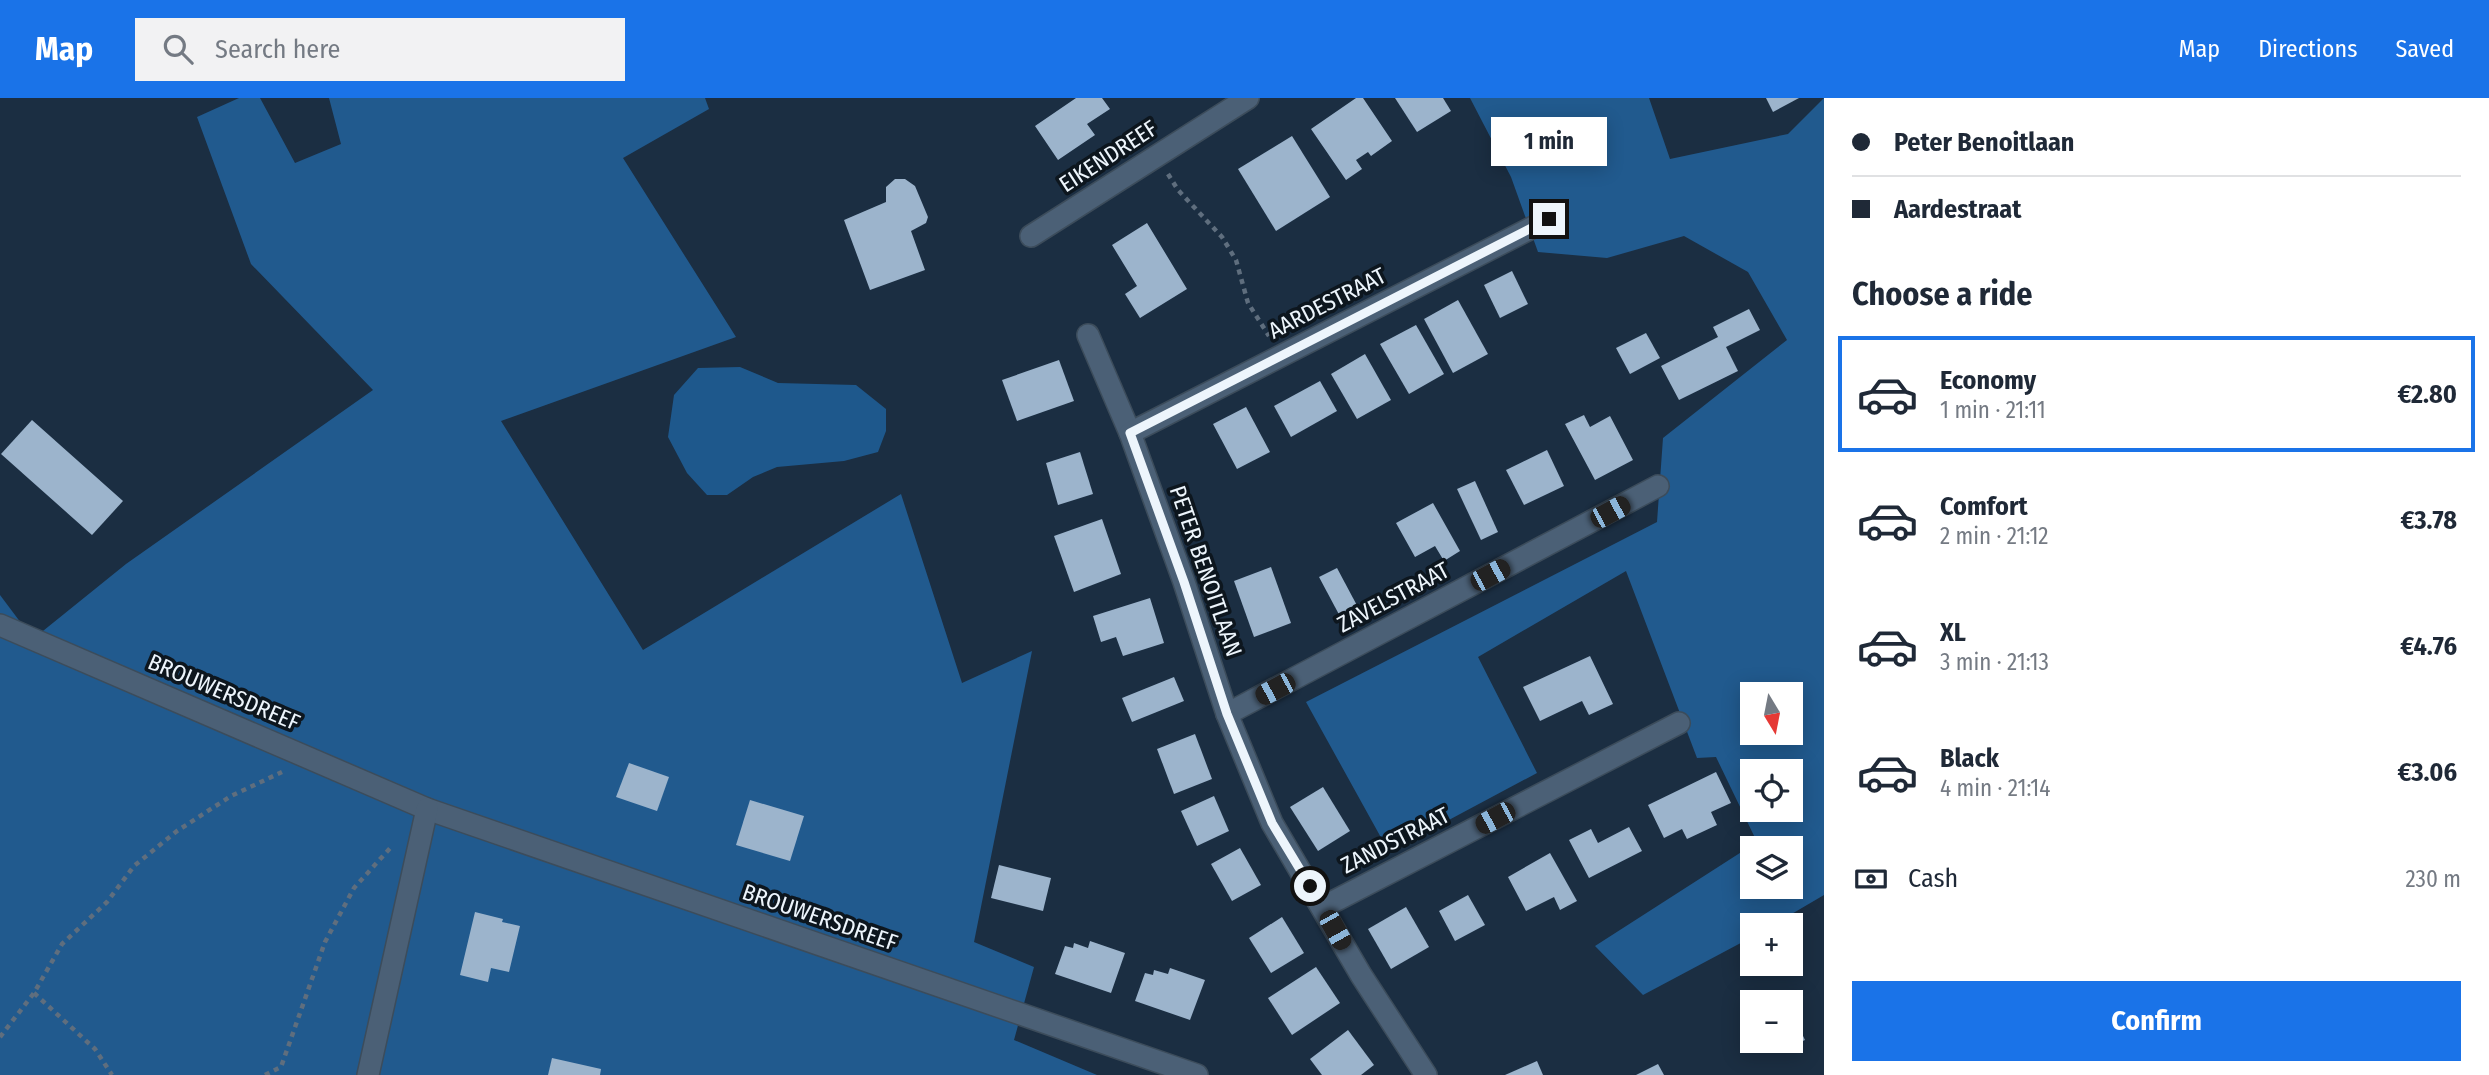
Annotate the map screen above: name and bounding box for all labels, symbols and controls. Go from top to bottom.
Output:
search box [135,18,625,81]
text: Map [35,29,93,69]
icon: search [159,30,197,68]
text: Search here [215,34,340,65]
text: Map [2179,35,2220,63]
text: Directions [2258,35,2357,63]
text: Saved [2395,35,2454,63]
street label: EIKENDREEF [1054,114,1162,198]
callout: 1 min [1491,117,1607,166]
text: 1 min [1524,127,1574,155]
text: Peter Benoitlaan [1894,127,2075,158]
text: Aardestraat [1894,194,2021,225]
route end [1533,203,1565,235]
street label: AARDESTRAAT [1263,261,1391,345]
text: Choose a ride [1852,275,2033,313]
icon: car [1856,363,1919,426]
text: Economy [1940,365,2036,396]
text: €2.80 [2397,379,2457,410]
text: 1 min · 21:11 [1940,396,2046,424]
street label: PETER BENOITLAAN [1164,482,1248,660]
icon: car [1856,489,1919,552]
text: Comfort [1940,491,2028,522]
car [1587,493,1634,531]
text: €3.78 [2400,505,2457,536]
text: 2 min · 21:12 [1940,522,2049,550]
street label: ZAVELSTRAAT [1332,556,1454,638]
car [1467,556,1514,594]
icon: car [1856,615,1919,678]
text: XL [1940,617,1966,648]
text: €4.76 [2400,631,2457,662]
street label: BROUWERSDREEF [144,647,304,737]
text: 3 min · 21:13 [1940,648,2049,676]
car [1252,670,1299,708]
north arrow [1740,682,1802,746]
map controls [1740,682,1803,1053]
icon: car [1856,741,1919,804]
text: Black [1940,743,1999,774]
text: €3.06 [2397,757,2457,788]
button: locate [1740,759,1803,822]
text: 4 min · 21:14 [1940,774,2050,802]
car [1472,799,1519,837]
street label: ZANDSTRAAT [1336,801,1454,879]
button: layers [1740,836,1803,899]
icon: cash [1852,860,1890,898]
text: Cash [1908,863,1958,894]
text: 230 m [2405,865,2461,893]
route start [1294,870,1326,902]
street label: BROUWERSDREEF [739,877,901,957]
car [1316,907,1355,953]
button: + [1740,913,1803,976]
button: Confirm [1852,981,2461,1061]
button: − [1740,990,1803,1053]

